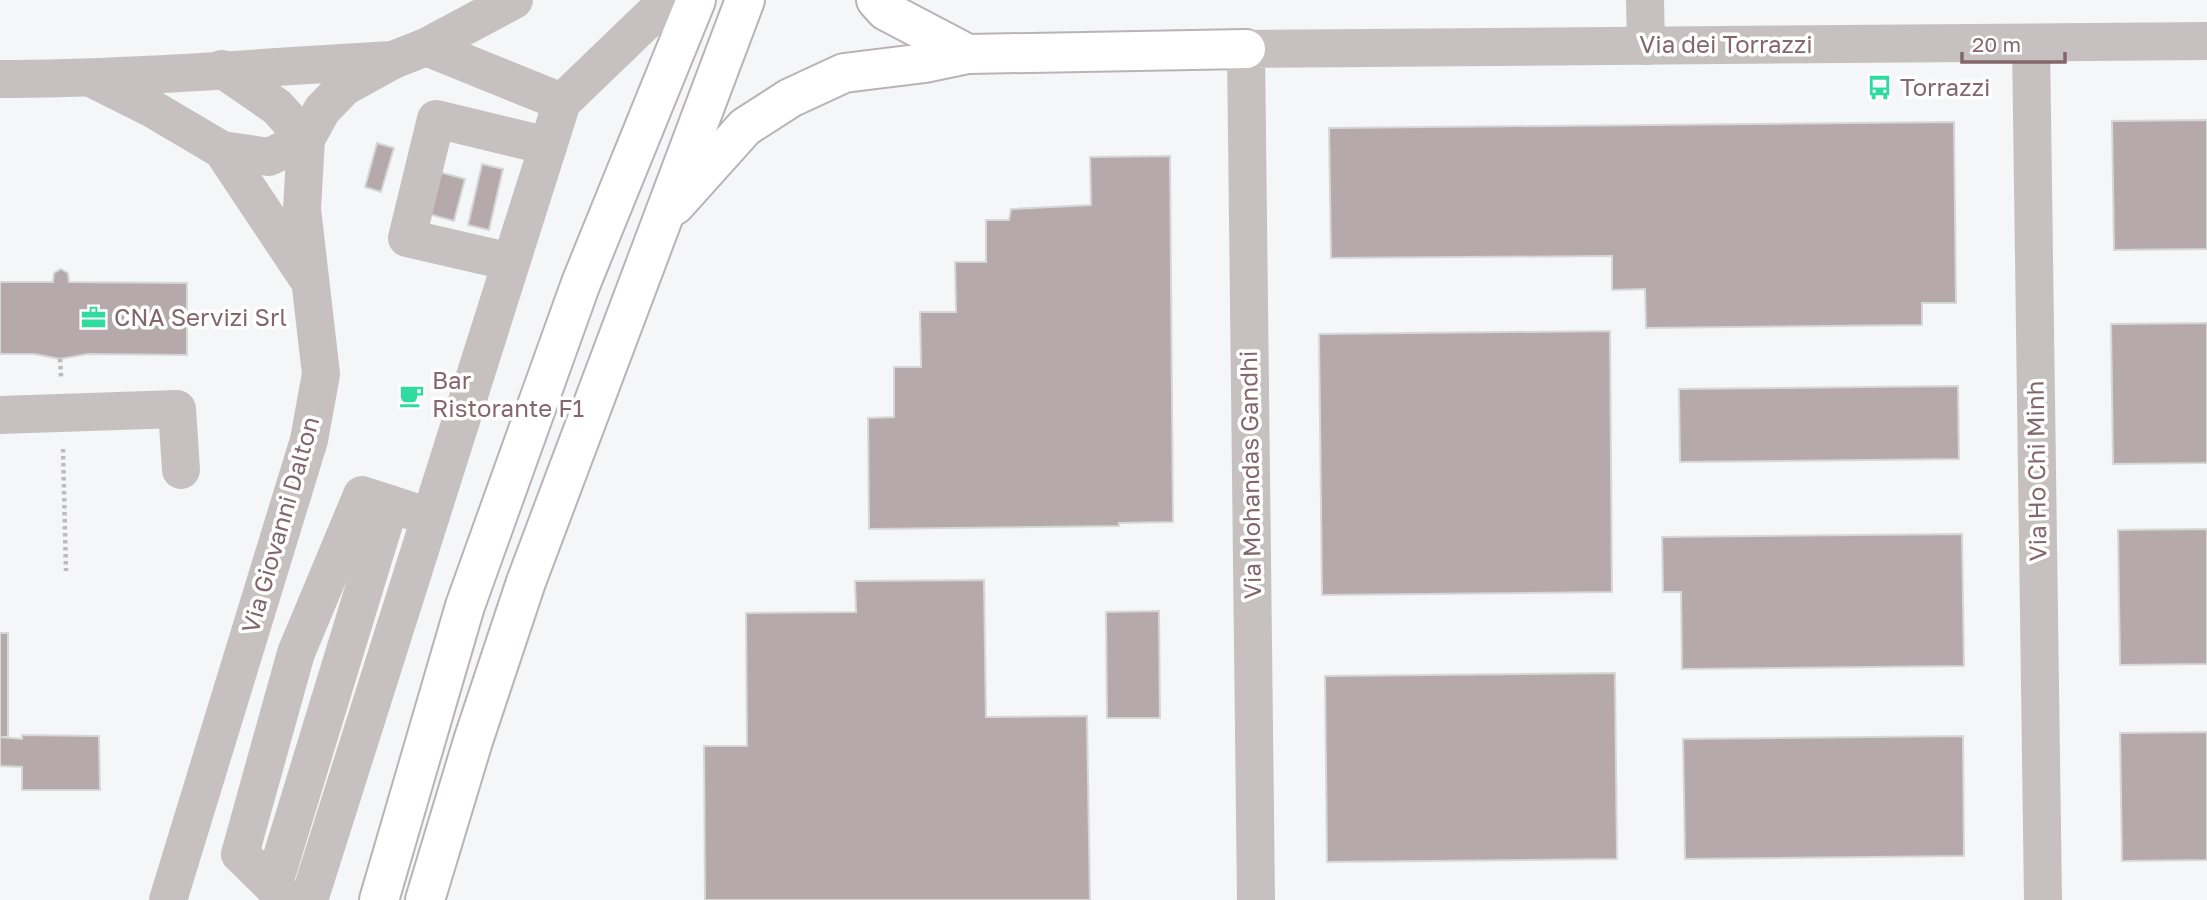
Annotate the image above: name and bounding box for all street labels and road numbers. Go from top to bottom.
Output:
street label: Via dei Torrazzi [1639,29,1813,58]
street label: Via Mohandas Gandhi [1233,351,1266,599]
street label: Via Ho Chi Minh [2019,380,2052,562]
street label: Via Giovanni Dalton [235,413,324,636]

